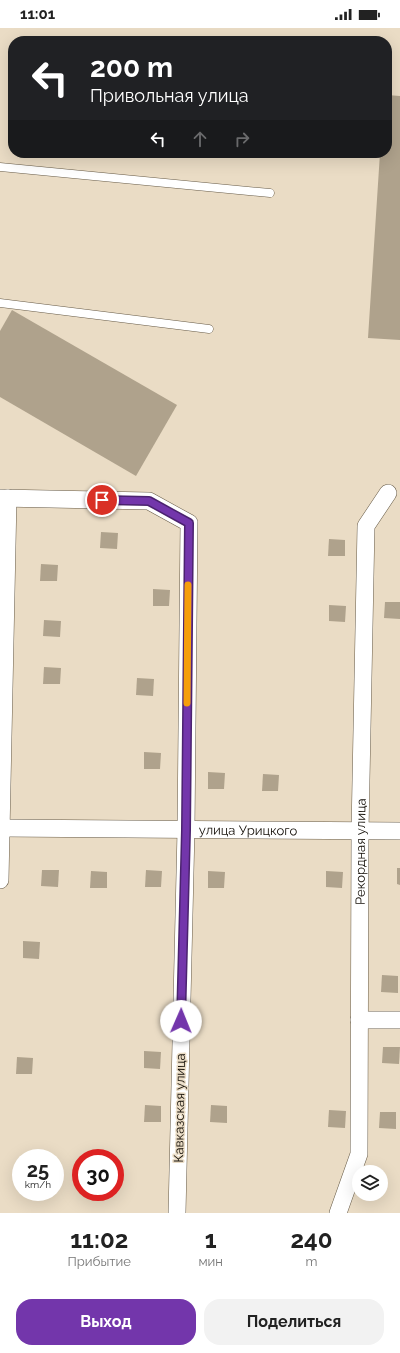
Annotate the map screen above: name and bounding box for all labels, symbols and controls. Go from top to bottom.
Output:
text: 11:01 [20,5,55,23]
text: 200 m [90,51,173,84]
icon: left [24,52,76,104]
text: Привольная улица [90,85,249,106]
icon: left [147,128,169,150]
icon: ahead [189,128,211,150]
icon: right [231,128,253,150]
pin [85,483,119,517]
icon: arrive [91,489,113,511]
street label: Рекордная улица [353,798,369,905]
street label: улица Урицкого [199,822,298,838]
position arrow [160,1000,202,1042]
street label: Кавказская улица [171,1053,188,1163]
speed limit sign: 30 [72,1149,124,1201]
text: 25 [27,1158,49,1182]
map controls [352,1165,388,1201]
button: layers [352,1165,388,1201]
text: km/h [25,1179,51,1190]
text: 11:02 [70,1225,128,1254]
text: 1 [205,1225,217,1254]
text: 240 [290,1225,332,1254]
text: Прибытие [68,1254,131,1269]
text: мин [198,1254,223,1269]
text: m [305,1254,317,1269]
button: Выход [16,1299,196,1345]
button: Поделиться [204,1299,384,1345]

